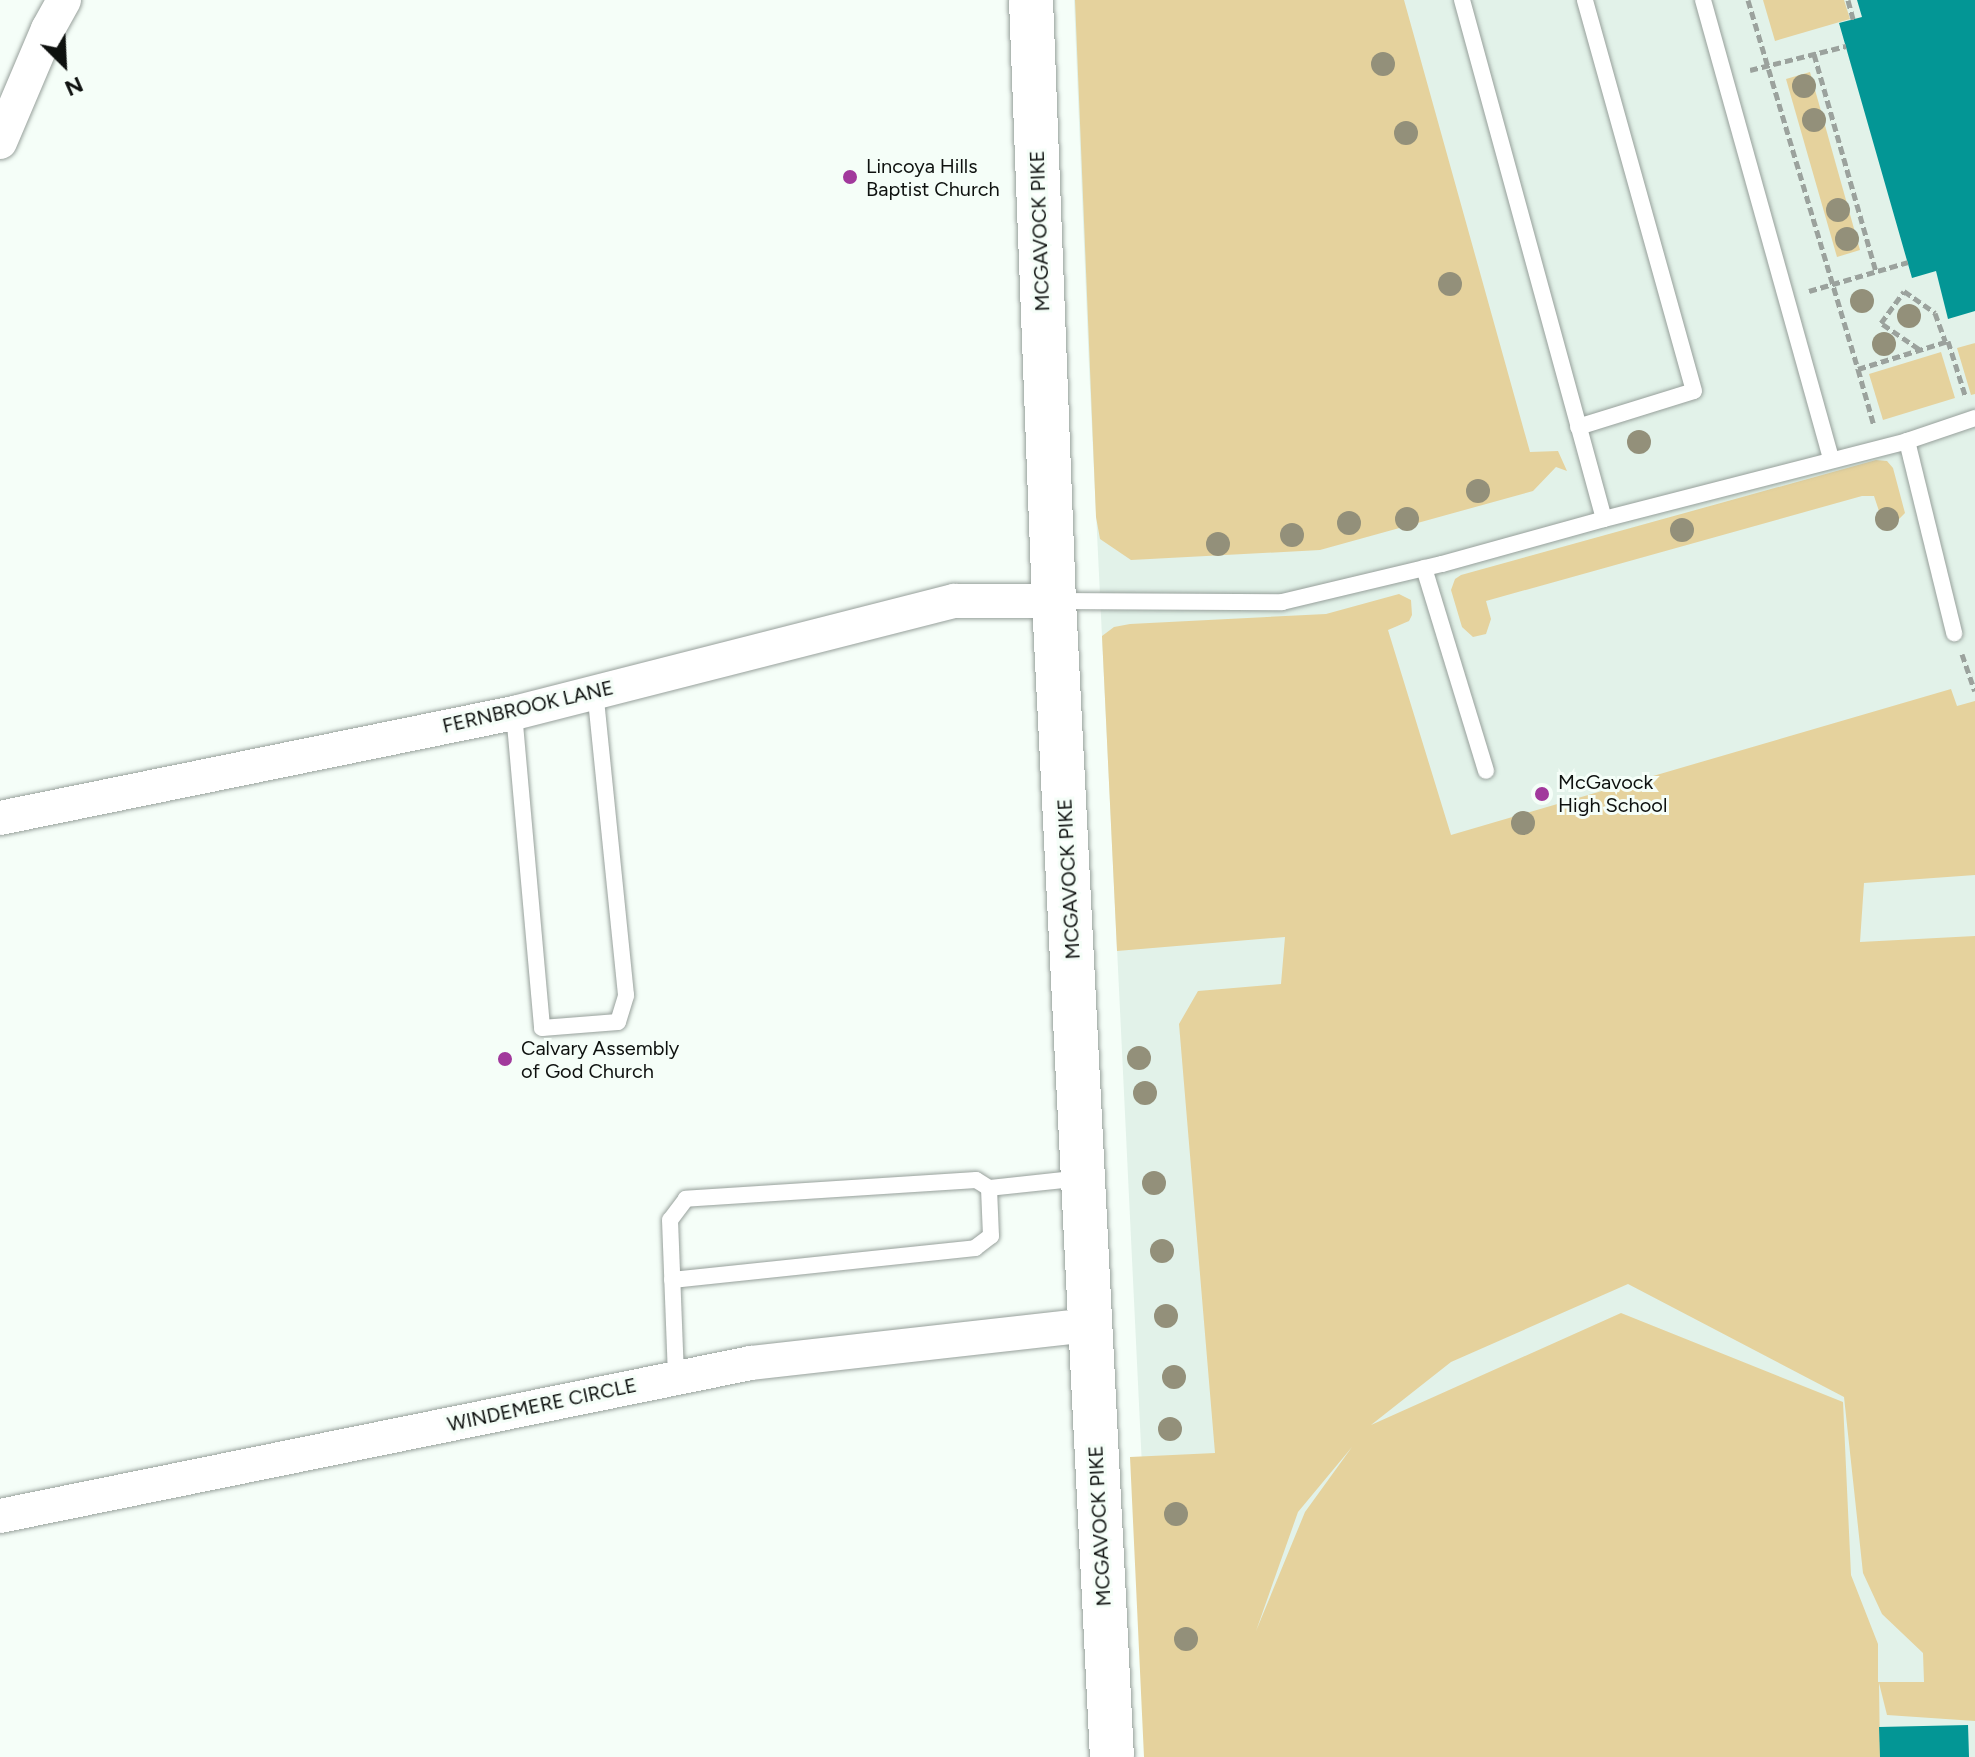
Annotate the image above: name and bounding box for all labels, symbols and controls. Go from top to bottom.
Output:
north arrow [24,24,104,104]
text: N [61,71,87,102]
street label: MCGAVOCK PIKE [1025,150,1055,312]
place label: Lincoya Hills Baptist Church [866,154,1000,201]
marker: Lincoya Hills Baptist Church [841,168,859,186]
street label: FERNBROOK LANE [440,676,616,738]
place label: McGavock High School [1558,770,1667,817]
marker: McGavock High School [1533,785,1551,803]
street label: MCGAVOCK PIKE [1053,798,1085,960]
place label: Calvary Assembly of God Church [521,1036,679,1083]
marker: Calvary Assembly of God Church [496,1050,514,1068]
street label: WINDEMERE CIRCLE [445,1373,639,1437]
street label: MCGAVOCK PIKE [1084,1445,1116,1607]

